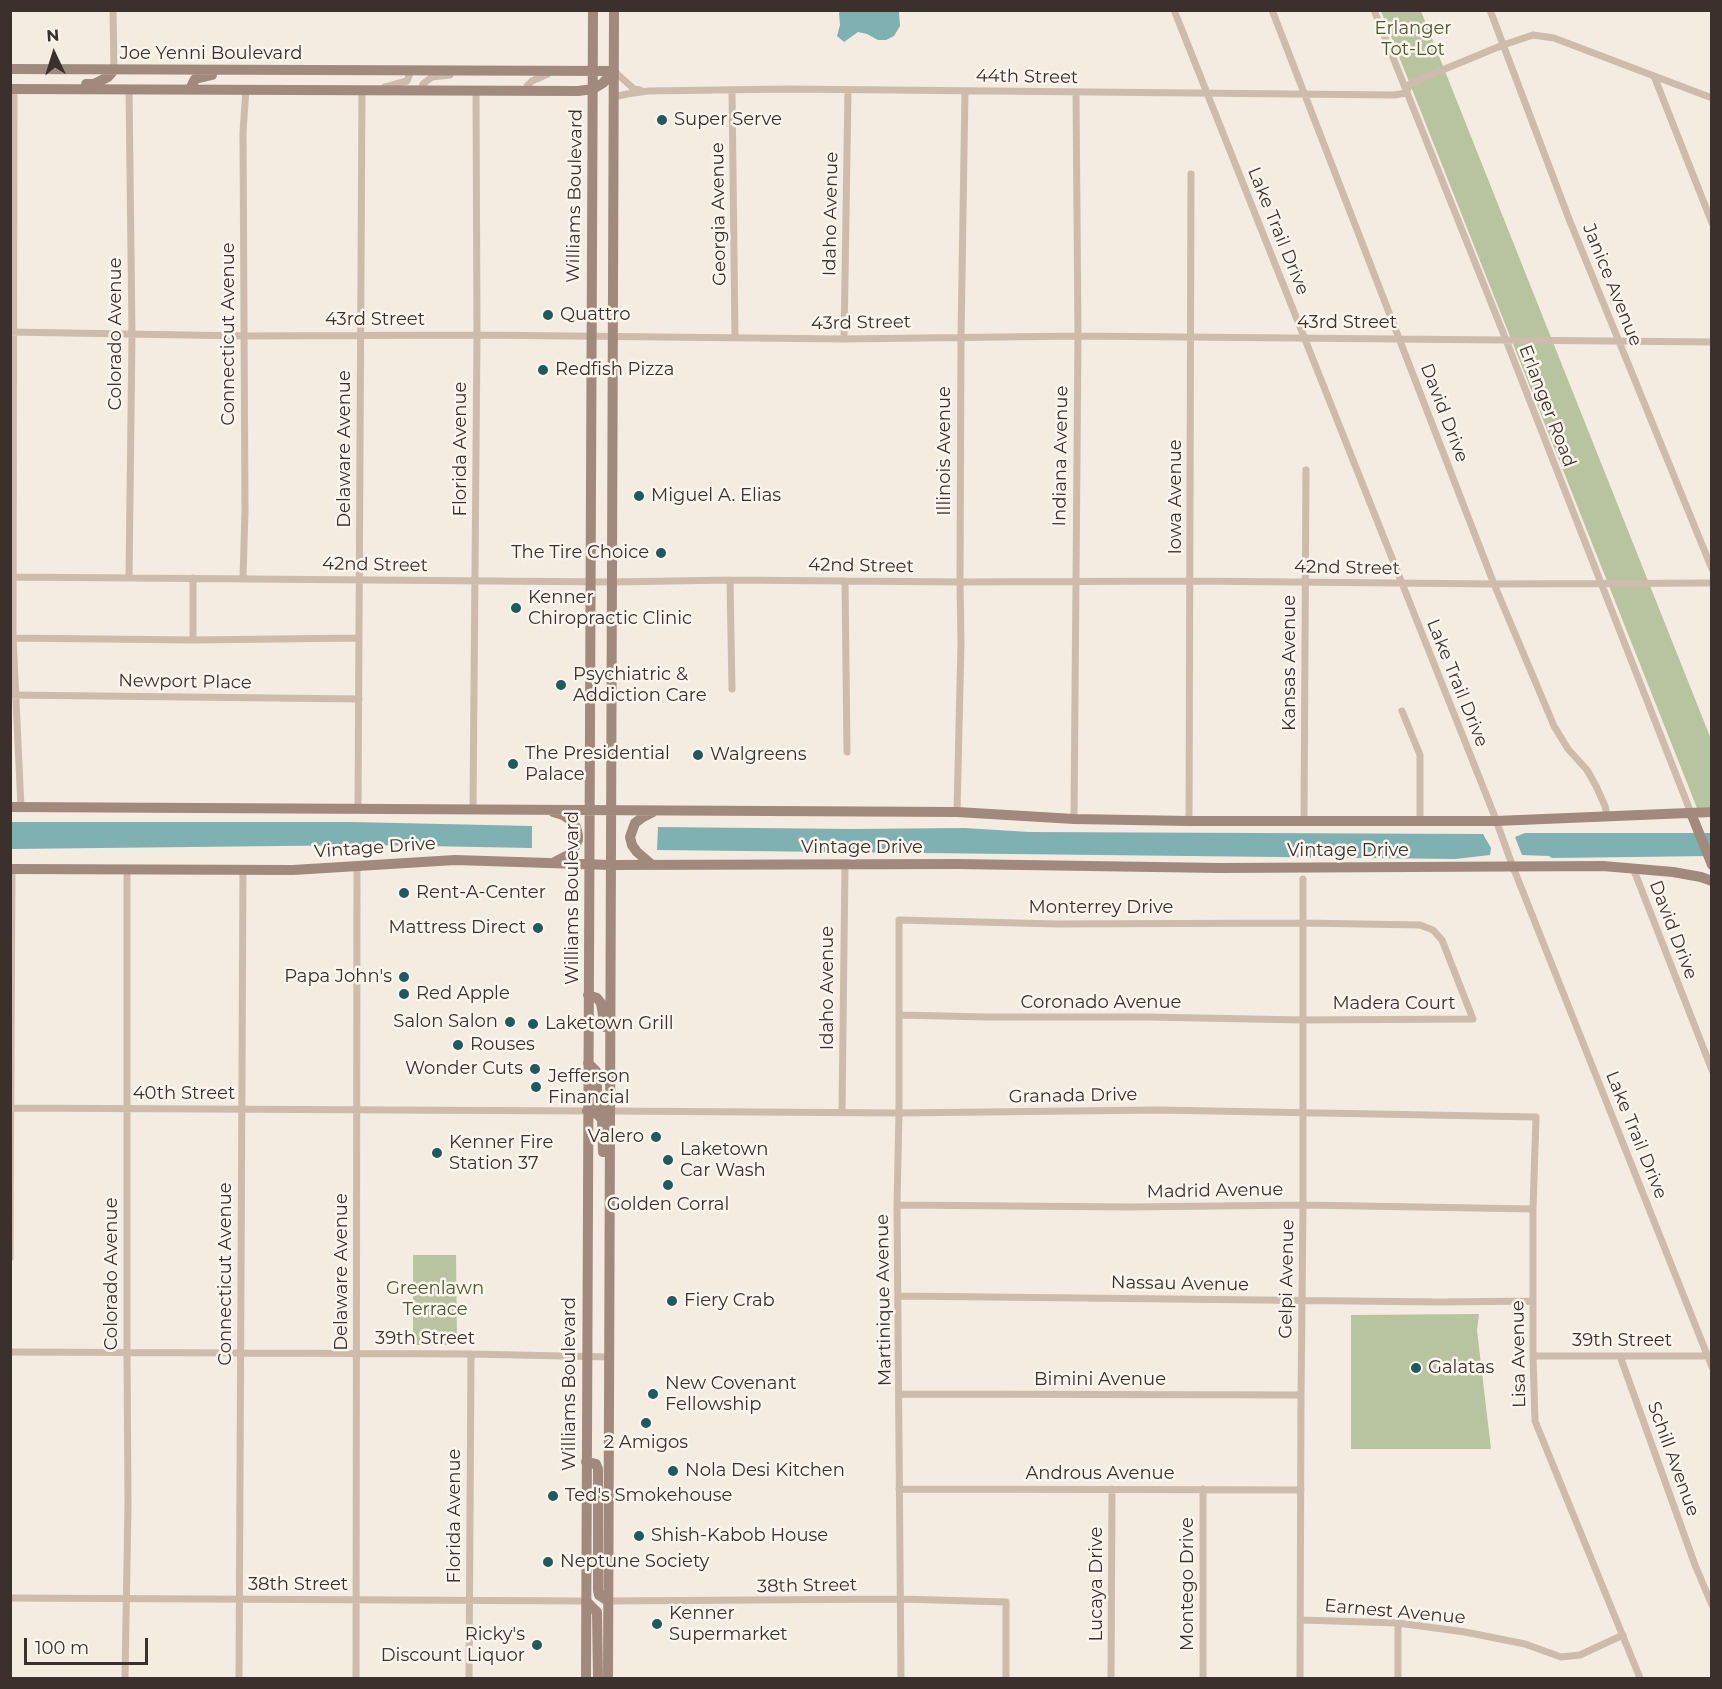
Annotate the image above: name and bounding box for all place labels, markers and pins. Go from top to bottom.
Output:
place label: Super Serve [674,109,782,131]
marker: Super Serve [655,113,669,127]
place label: Quattro [560,304,630,326]
marker: Quattro [541,308,555,322]
place label: Redfish Pizza [555,359,674,381]
marker: Redfish Pizza [536,363,550,377]
place label: Miguel A. Elias [651,485,781,507]
marker: Miguel A. Elias [632,489,646,503]
place label: The Tire Choice [511,542,649,564]
marker: The Tire Choice [654,546,668,560]
place label: Kenner Chiropractic Clinic [528,587,692,630]
marker: Kenner Chiropractic Clinic [509,601,523,615]
place label: Psychiatric & Addiction Care [573,664,707,706]
marker: Psychiatric & Addiction Care [554,678,568,692]
place label: The Presidential Palace [525,743,670,786]
place label: Walgreens [710,744,806,766]
marker: Walgreens [691,748,705,762]
marker: The Presidential Palace [506,757,520,771]
place label: Rent-A-Center [416,882,546,904]
marker: Rent-A-Center [397,886,411,900]
place label: Mattress Direct [389,917,526,939]
marker: Mattress Direct [531,921,545,935]
place label: Papa John's [284,966,392,988]
marker: Papa John's [397,970,411,984]
place label: Red Apple [416,983,510,1005]
marker: Red Apple [397,987,411,1001]
place label: Salon Salon [393,1011,498,1033]
place label: Laketown Grill [545,1013,674,1035]
marker: Salon Salon [503,1015,517,1029]
marker: Laketown Grill [526,1017,540,1031]
place label: Rouses [470,1034,535,1056]
marker: Rouses [451,1038,465,1052]
place label: Wonder Cuts [405,1058,523,1080]
marker: Wonder Cuts [528,1062,542,1076]
place label: Jefferson Financial [548,1066,630,1108]
marker: Jefferson Financial [529,1080,543,1094]
place label: Valero [588,1126,644,1148]
marker: Valero [649,1130,663,1144]
place label: Kenner Fire Station 37 [449,1132,553,1174]
place label: Laketown Car Wash [680,1139,768,1182]
marker: Kenner Fire Station 37 [430,1146,444,1160]
marker: Laketown Car Wash [661,1153,675,1167]
marker: Golden Corral [661,1178,675,1192]
place label: Golden Corral [607,1194,729,1216]
place label: Fiery Crab [684,1290,775,1312]
marker: Fiery Crab [665,1294,679,1308]
place label: Galatas [1428,1357,1494,1379]
marker: Galatas [1409,1361,1423,1375]
place label: New Covenant Fellowship [665,1373,797,1416]
marker: New Covenant Fellowship [646,1387,660,1401]
marker: 2 Amigos [639,1416,653,1430]
place label: 2 Amigos [604,1432,688,1454]
place label: Nola Desi Kitchen [685,1460,845,1482]
marker: Nola Desi Kitchen [666,1464,680,1478]
place label: Ted's Smokehouse [565,1485,732,1507]
marker: Ted's Smokehouse [546,1489,560,1503]
place label: Shish-Kabob House [651,1525,828,1547]
marker: Shish-Kabob House [632,1529,646,1543]
place label: Neptune Society [560,1551,709,1573]
marker: Neptune Society [541,1555,555,1569]
place label: Kenner Supermarket [669,1603,788,1646]
marker: Kenner Supermarket [650,1617,664,1631]
place label: Ricky's Discount Liquor [381,1624,525,1666]
marker: Ricky's Discount Liquor [530,1638,544,1652]

